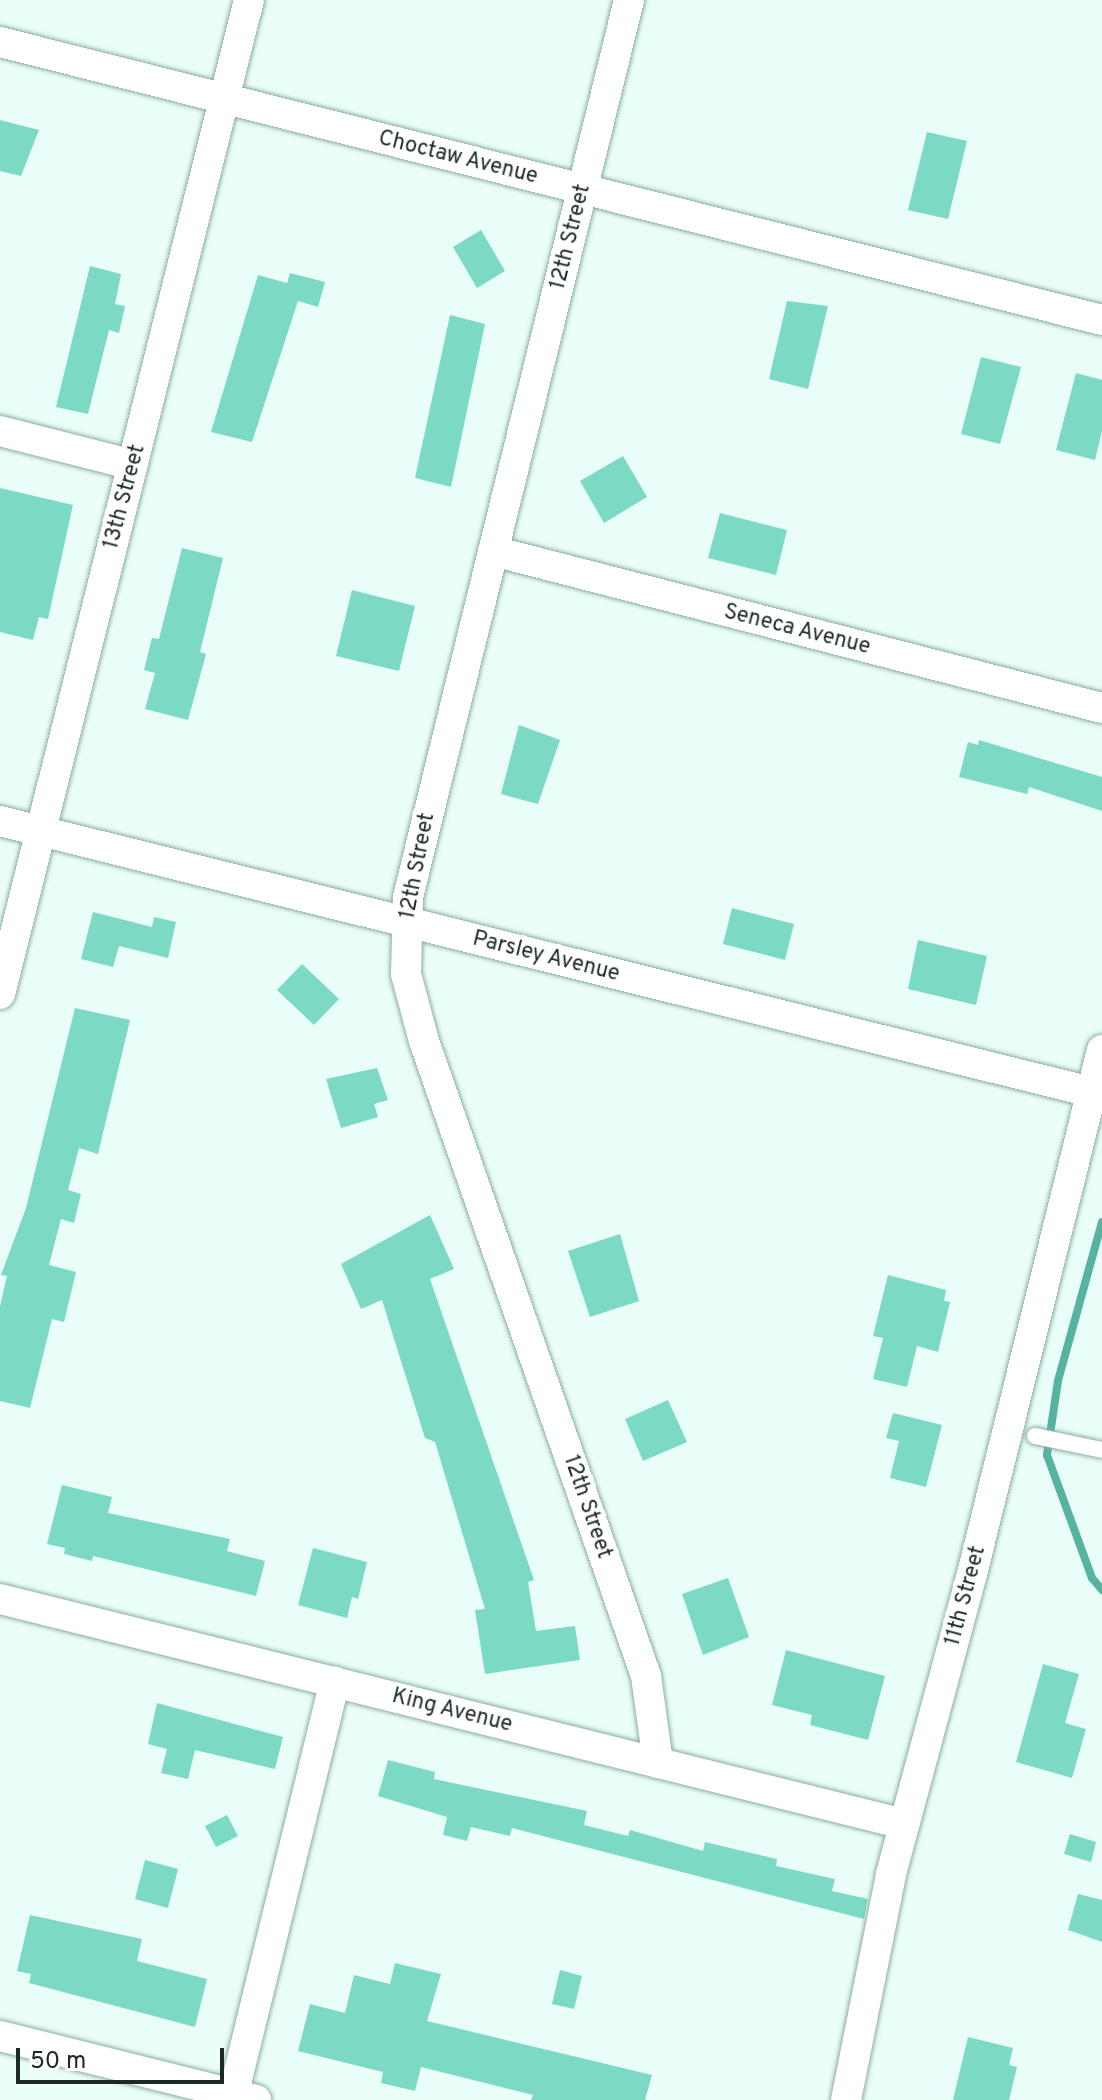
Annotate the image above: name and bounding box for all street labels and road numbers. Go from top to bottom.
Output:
street label: Choctaw Avenue [375,125,541,191]
street label: 12th Street [545,182,597,292]
street label: 13th Street [98,442,152,552]
street label: Seneca Avenue [721,599,873,661]
street label: 12th Street [395,811,441,921]
street label: Parsley Avenue [469,926,623,988]
street label: 12th Street [557,1452,617,1562]
street label: 11th Street [940,1543,992,1649]
street label: King Avenue [389,1683,515,1739]

